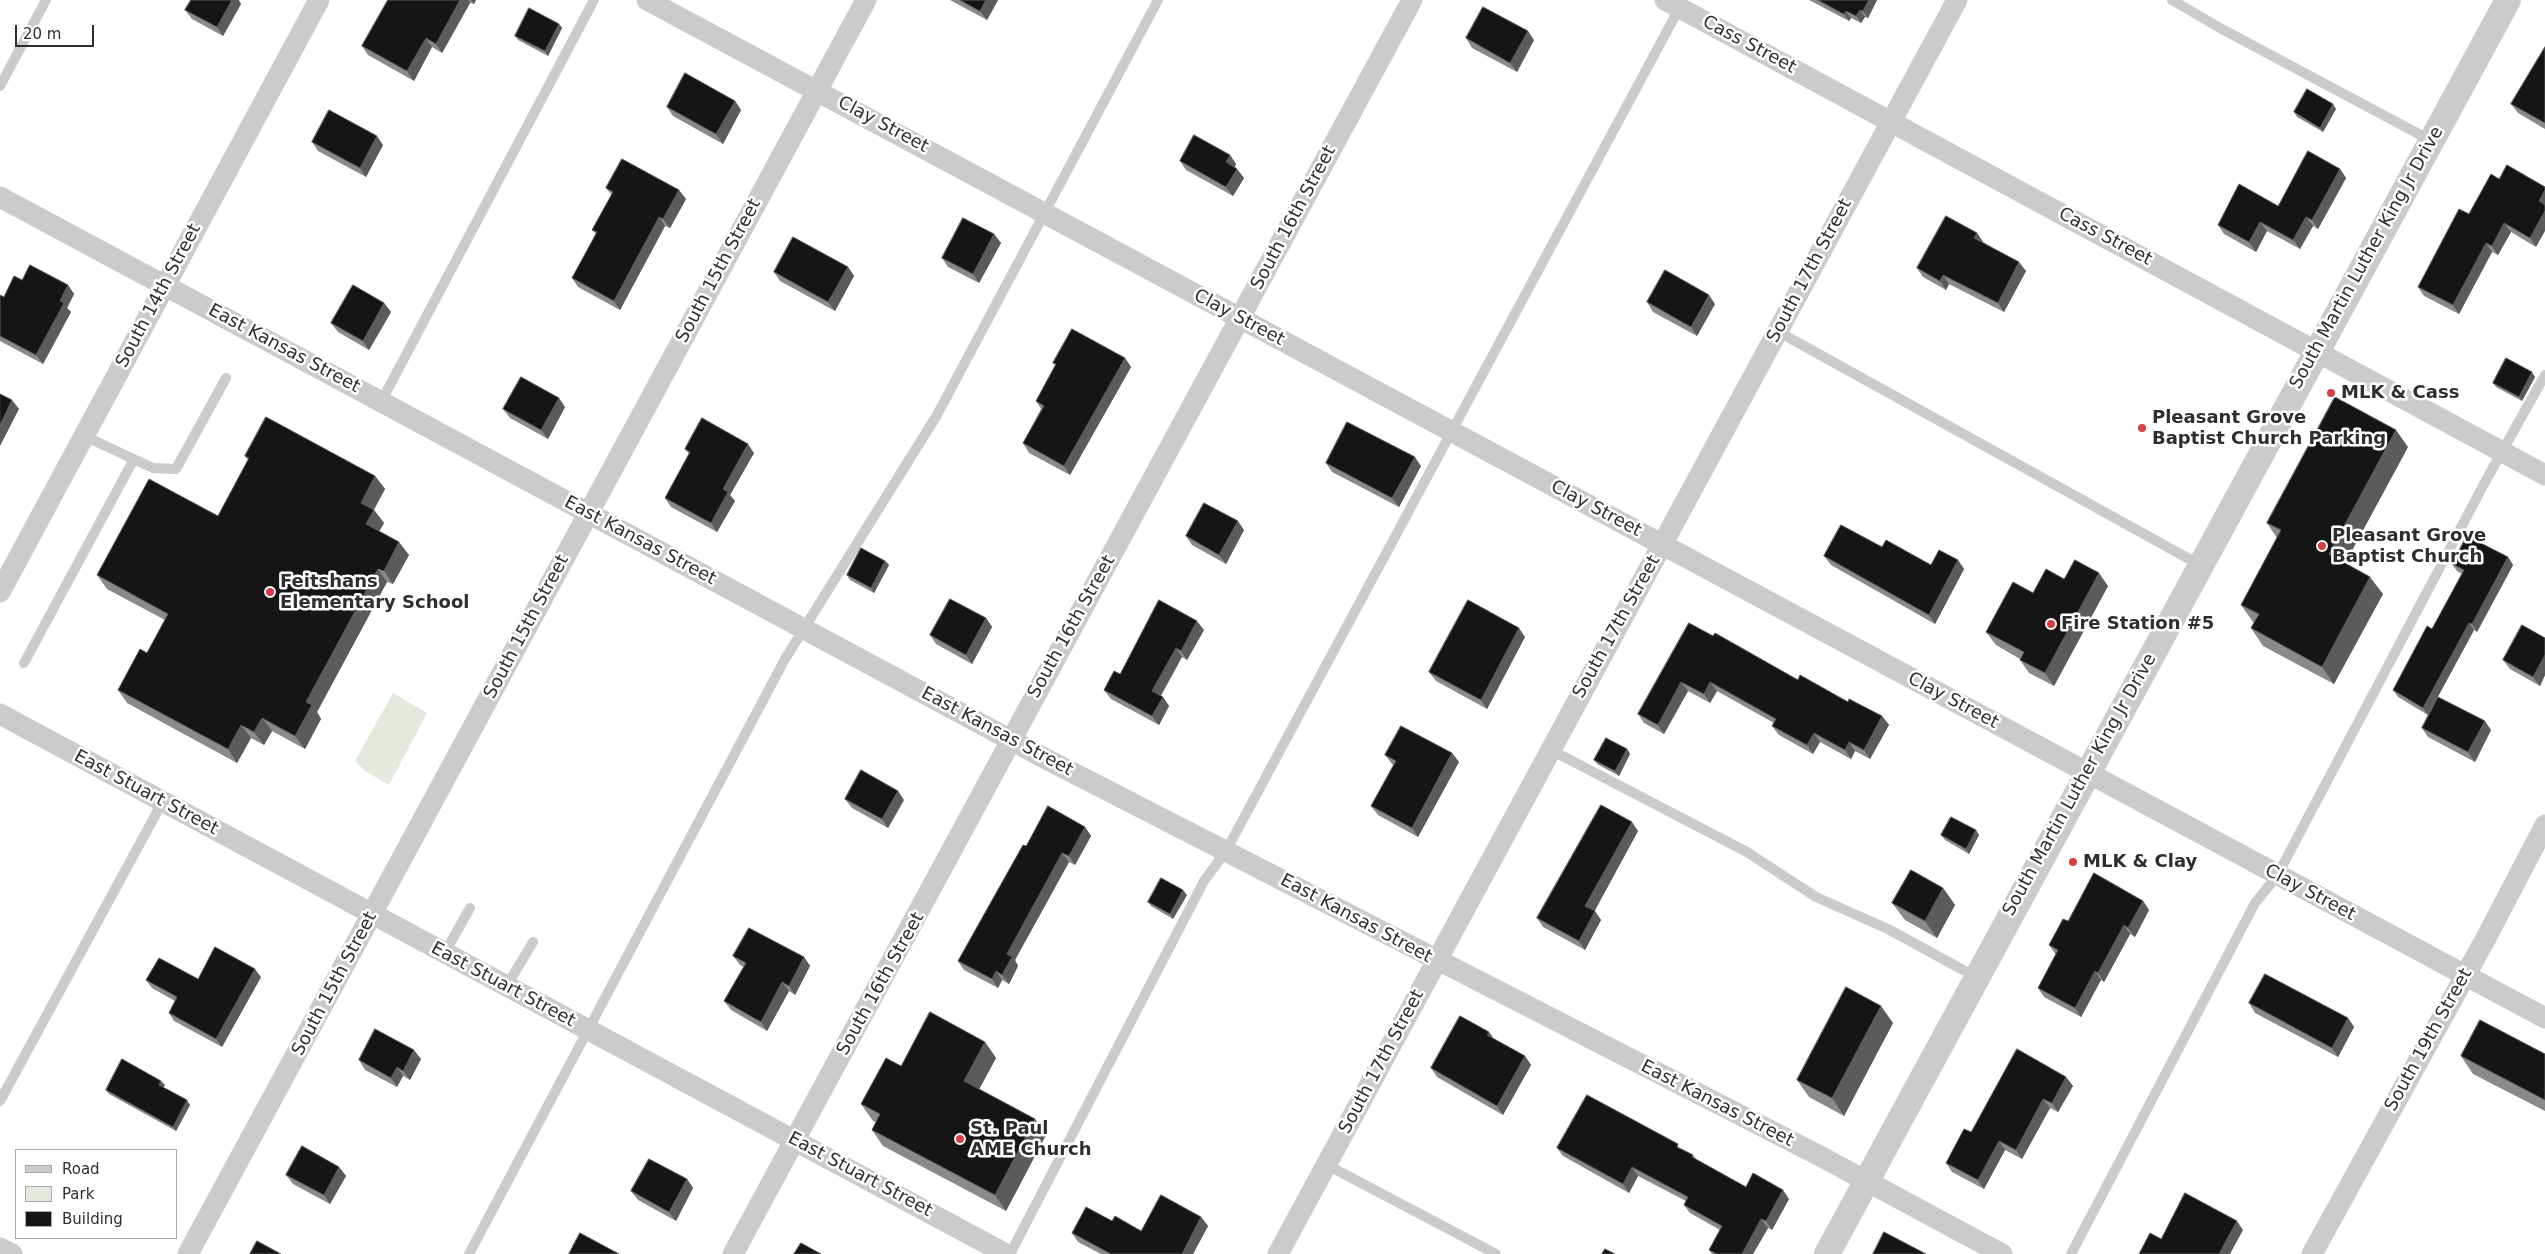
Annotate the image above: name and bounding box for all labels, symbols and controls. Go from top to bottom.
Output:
street label: Cass Street [1699,11,1799,79]
scale bar [18,15,96,47]
text: 20 m [23,25,61,43]
street label: Clay Street [834,92,932,158]
street label: South Martin Luther King Jr Drive [2286,123,2448,393]
street label: South 16th Street [1247,142,1341,294]
street label: South 15th Street [672,195,766,347]
street label: South 17th Street [1763,195,1857,347]
street label: Cass Street [2055,203,2155,271]
street label: South 14th Street [112,220,206,372]
street label: Clay Street [1190,285,1288,351]
street label: East Kansas Street [204,300,364,398]
place label: MLK & Cass [2341,382,2459,404]
marker: MLK & Cass [2325,387,2337,399]
place label: Pleasant Grove Baptist Church Parking [2152,407,2386,449]
marker: Pleasant Grove Baptist Church Parking [2136,422,2148,434]
street label: Clay Street [1547,476,1645,542]
street label: East Kansas Street [560,492,720,590]
place label: Pleasant Grove Baptist Church [2332,525,2486,568]
marker: Pleasant Grove Baptist Church [2316,540,2328,552]
street label: South 15th Street [480,551,574,703]
street label: South 16th Street [1024,552,1120,702]
street label: South 17th Street [1569,552,1665,702]
place label: Feitshans Elementary School [280,571,469,614]
marker: Feitshans Elementary School [264,586,276,598]
place label: Fire Station #5 [2061,613,2214,635]
marker: Fire Station #5 [2045,618,2057,630]
street label: South Martin Luther King Jr Drive [1999,650,2161,920]
street label: Clay Street [1904,668,2002,734]
street label: East Kansas Street [917,683,1077,781]
street label: East Stuart Street [70,746,222,840]
place label: MLK & Clay [2083,851,2197,873]
marker: MLK & Clay [2067,856,2079,868]
street label: Clay Street [2261,860,2359,926]
street label: East Kansas Street [1276,870,1436,968]
street label: South 15th Street [288,908,382,1060]
street label: South 16th Street [833,909,929,1059]
street label: East Stuart Street [427,938,579,1032]
street label: South 19th Street [2381,965,2477,1115]
street label: South 17th Street [1335,986,1429,1138]
street label: East Kansas Street [1637,1056,1797,1152]
place label: St. Paul AME Church [970,1118,1092,1160]
street label: East Stuart Street [784,1128,936,1222]
marker: St. Paul AME Church [954,1133,966,1145]
legend [15,1149,178,1239]
text: Road [62,1160,100,1178]
text: Park [62,1185,94,1203]
text: Building [62,1210,123,1228]

